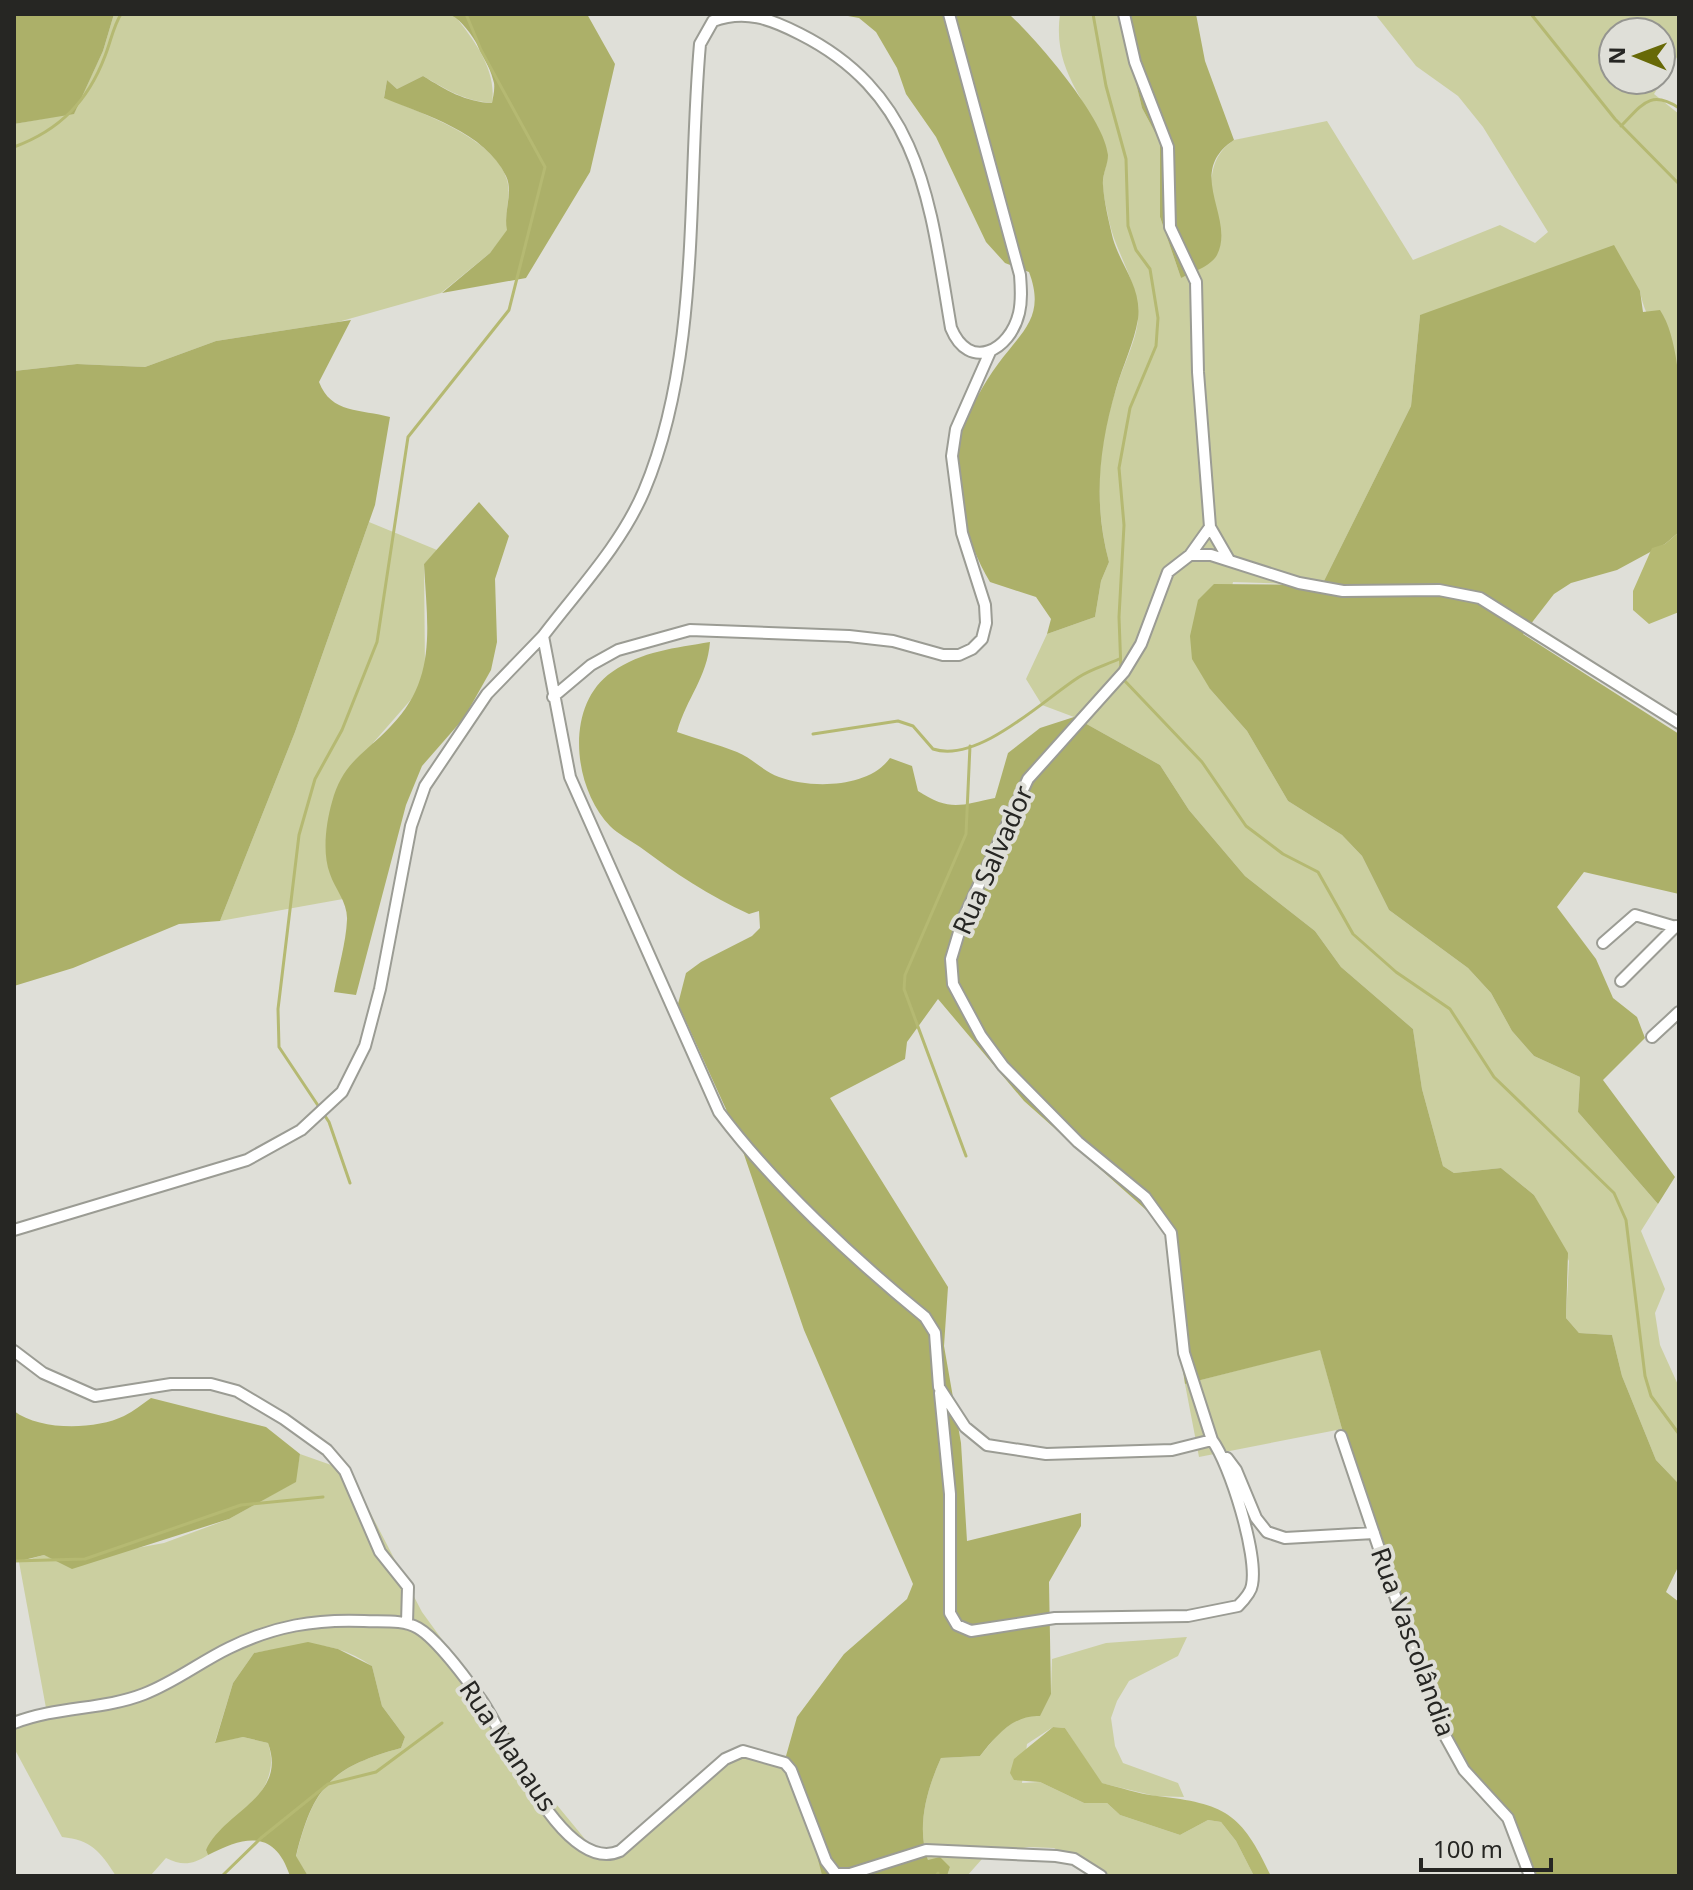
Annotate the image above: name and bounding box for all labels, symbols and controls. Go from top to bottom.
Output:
north arrow [1597,16,1677,96]
text: N [1601,46,1631,65]
street label: Rua Salvador [943,779,1041,940]
street label: Rua Vascolândia [1363,1542,1465,1741]
street label: Rua Manaus [452,1673,566,1818]
scale bar [1421,1822,1551,1872]
text: 100 m [1433,1832,1503,1865]

